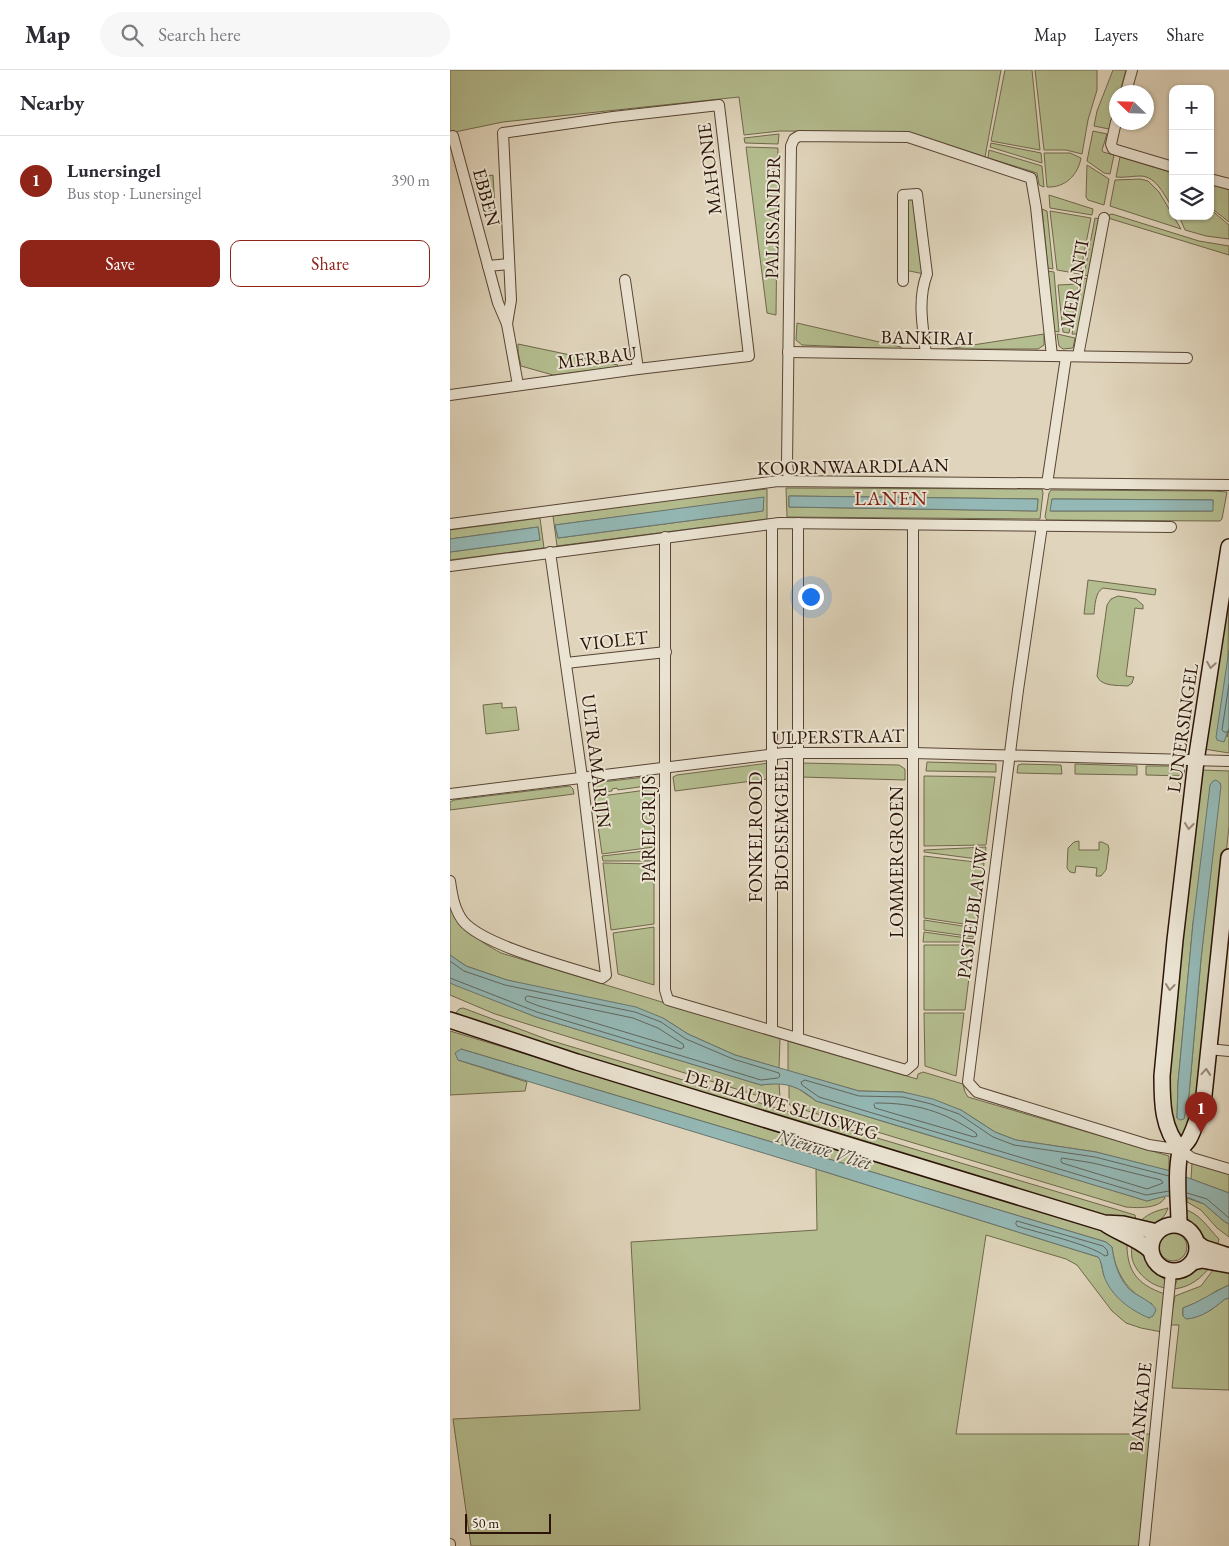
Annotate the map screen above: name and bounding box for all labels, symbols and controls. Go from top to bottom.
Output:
search box [100,12,450,57]
text: Map [25,19,70,50]
icon: search [118,21,146,49]
text: Search here [158,22,241,47]
text: Map [1034,23,1066,46]
text: Layers [1094,23,1138,46]
text: Share [1166,23,1204,46]
north arrow [1109,85,1154,130]
map controls [1169,85,1214,220]
button: + [1169,85,1214,130]
text: Nearby [20,89,84,116]
street label: MAHONIE [691,121,728,216]
button: − [1169,130,1214,175]
street label: PALISSANDER [759,154,786,279]
text: Lunersingel [67,158,161,183]
street label: EBBEN [467,165,506,229]
text: 1 [32,170,40,191]
text: 390 m [391,170,430,191]
button: layers [1169,175,1214,220]
text: Bus stop · Lunersingel [67,183,202,204]
street label: MERANTI [1054,237,1095,330]
button: Save [20,240,220,287]
button: Share [230,240,430,287]
street label: BANKIRAI [880,324,974,351]
street label: MERBAU [556,340,638,375]
street label: KOORNWAARDLAAN [757,452,949,481]
district label: LANEN [854,485,928,511]
your location [798,584,824,610]
street label: VIOLET [579,624,650,656]
one-way arrow [1206,661,1217,669]
street label: LUNERSINGEL [1161,662,1204,794]
street label: ULTRAMARIJN [576,693,617,829]
street label: ULPERSTRAAT [771,723,905,750]
street label: BLOESEMGEEL [769,761,794,891]
street label: FONKELROOD [743,772,768,902]
street label: PARELGRIJS [636,776,661,882]
street label: LOMMERGROEN [884,786,909,938]
one-way arrow [1184,822,1195,830]
street label: PASTELBLAUW [951,845,994,980]
one-way arrow [1165,983,1176,991]
street label: DE BLAUWE SLUISWEG [682,1063,882,1146]
one-way arrow [1200,1067,1211,1075]
pin: 1 [1185,1092,1217,1133]
water label: Nieuwe Vliet [772,1122,876,1176]
street label: BANKADE [1123,1360,1158,1453]
scale bar [465,1511,551,1534]
text: 50 m [472,1514,499,1532]

